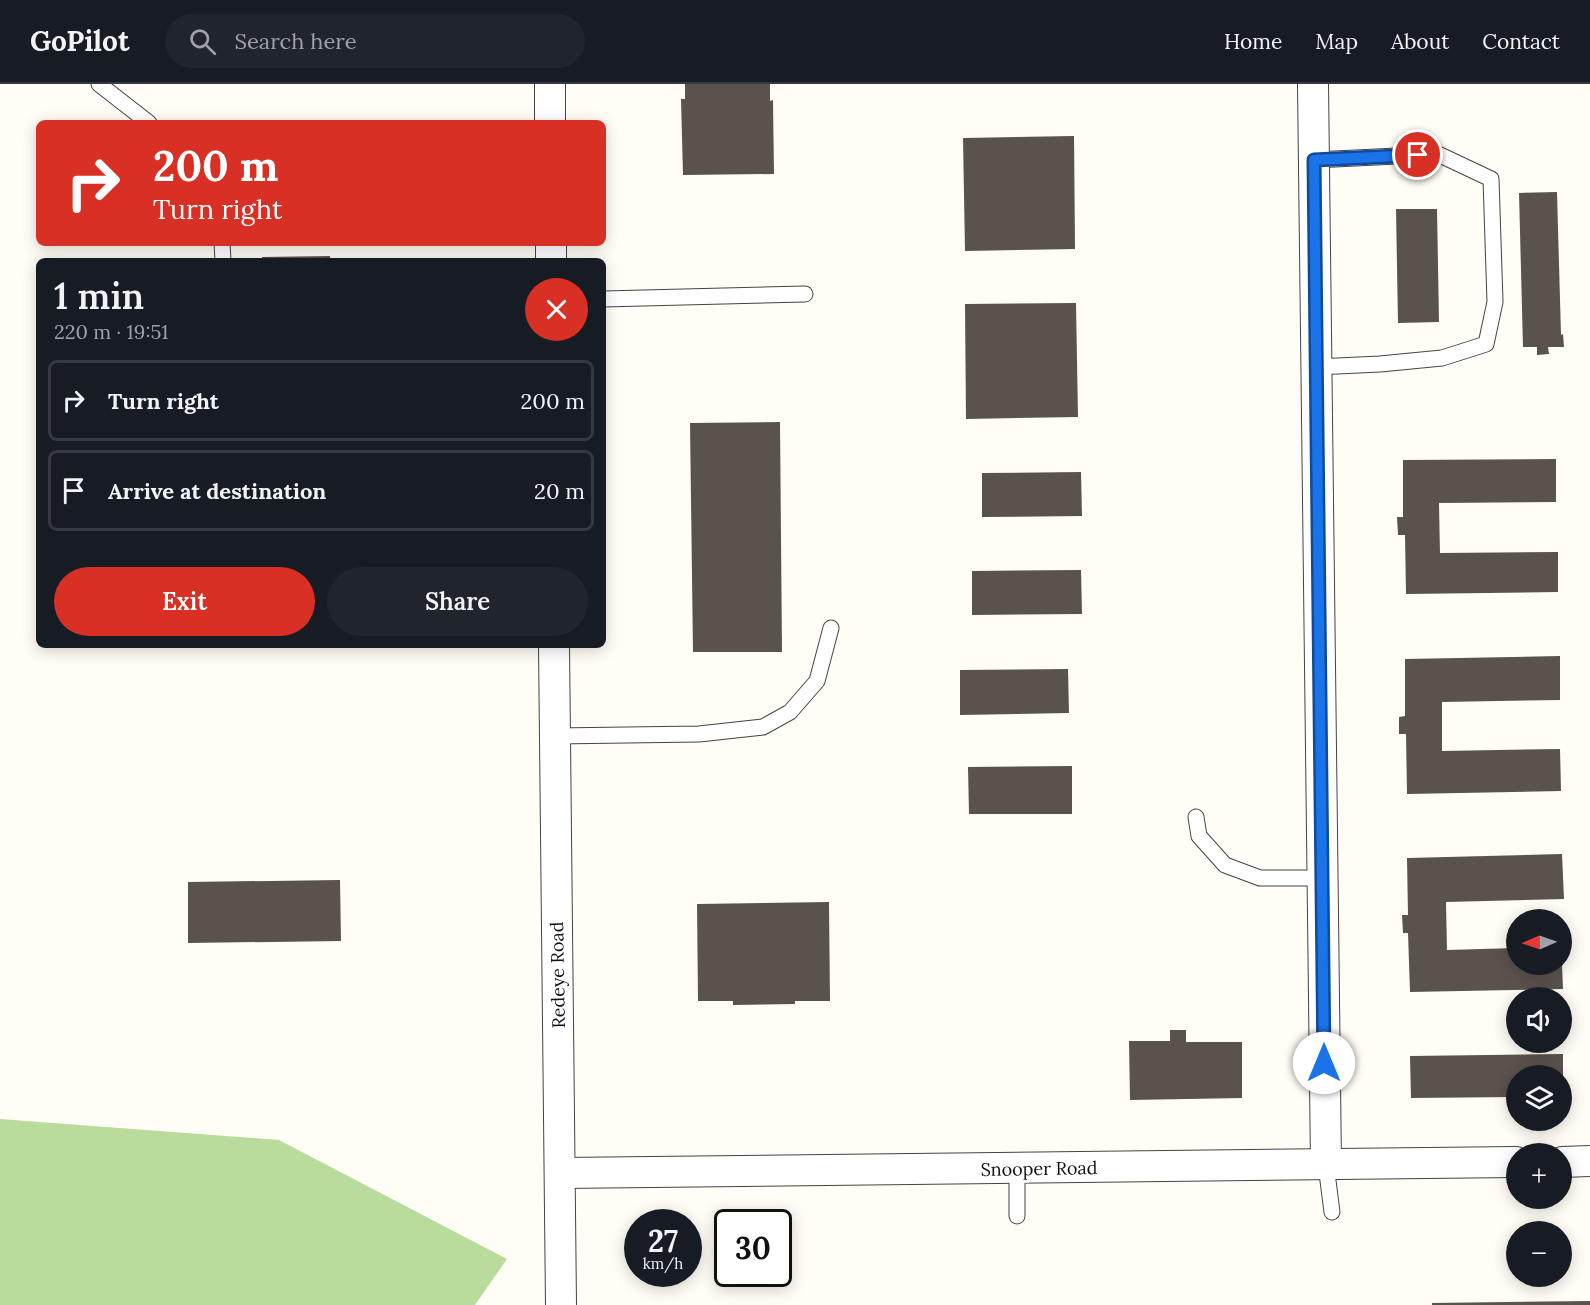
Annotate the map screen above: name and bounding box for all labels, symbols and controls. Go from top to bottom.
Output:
search box [165,14,585,68]
text: GoPilot [30,23,129,59]
icon: search [186,25,219,58]
text: Search here [234,27,357,55]
text: Home [1224,28,1282,55]
text: Map [1315,28,1358,55]
text: About [1391,28,1449,55]
text: Contact [1482,28,1560,55]
pin [1392,129,1443,180]
icon: arrive [1401,138,1434,171]
text: 200 m [153,139,279,193]
icon: right [54,144,132,222]
text: Turn right [153,192,282,226]
text: 1 min [54,273,144,319]
button: close [525,278,588,341]
text: 220 m · 19:51 [54,319,169,344]
icon: right [57,384,90,417]
text: Turn right [108,387,219,415]
text: 200 m [520,387,585,415]
icon: arrive [57,474,90,507]
text: Arrive at destination [108,477,326,505]
text: 20 m [534,477,585,505]
button: Exit [54,567,315,636]
button: Share [327,567,588,636]
north arrow [1506,909,1572,975]
map controls [1506,909,1572,1287]
street label: Redeye Road [545,921,570,1029]
button: sound [1506,987,1572,1053]
position arrow [1292,1031,1356,1095]
button: layers [1506,1065,1572,1131]
button: + [1506,1143,1572,1209]
street label: Snooper Road [980,1156,1098,1181]
speed limit sign: 30 [714,1209,792,1287]
button: − [1506,1221,1572,1287]
text: 27 [648,1222,678,1260]
text: km/h [643,1254,683,1273]

